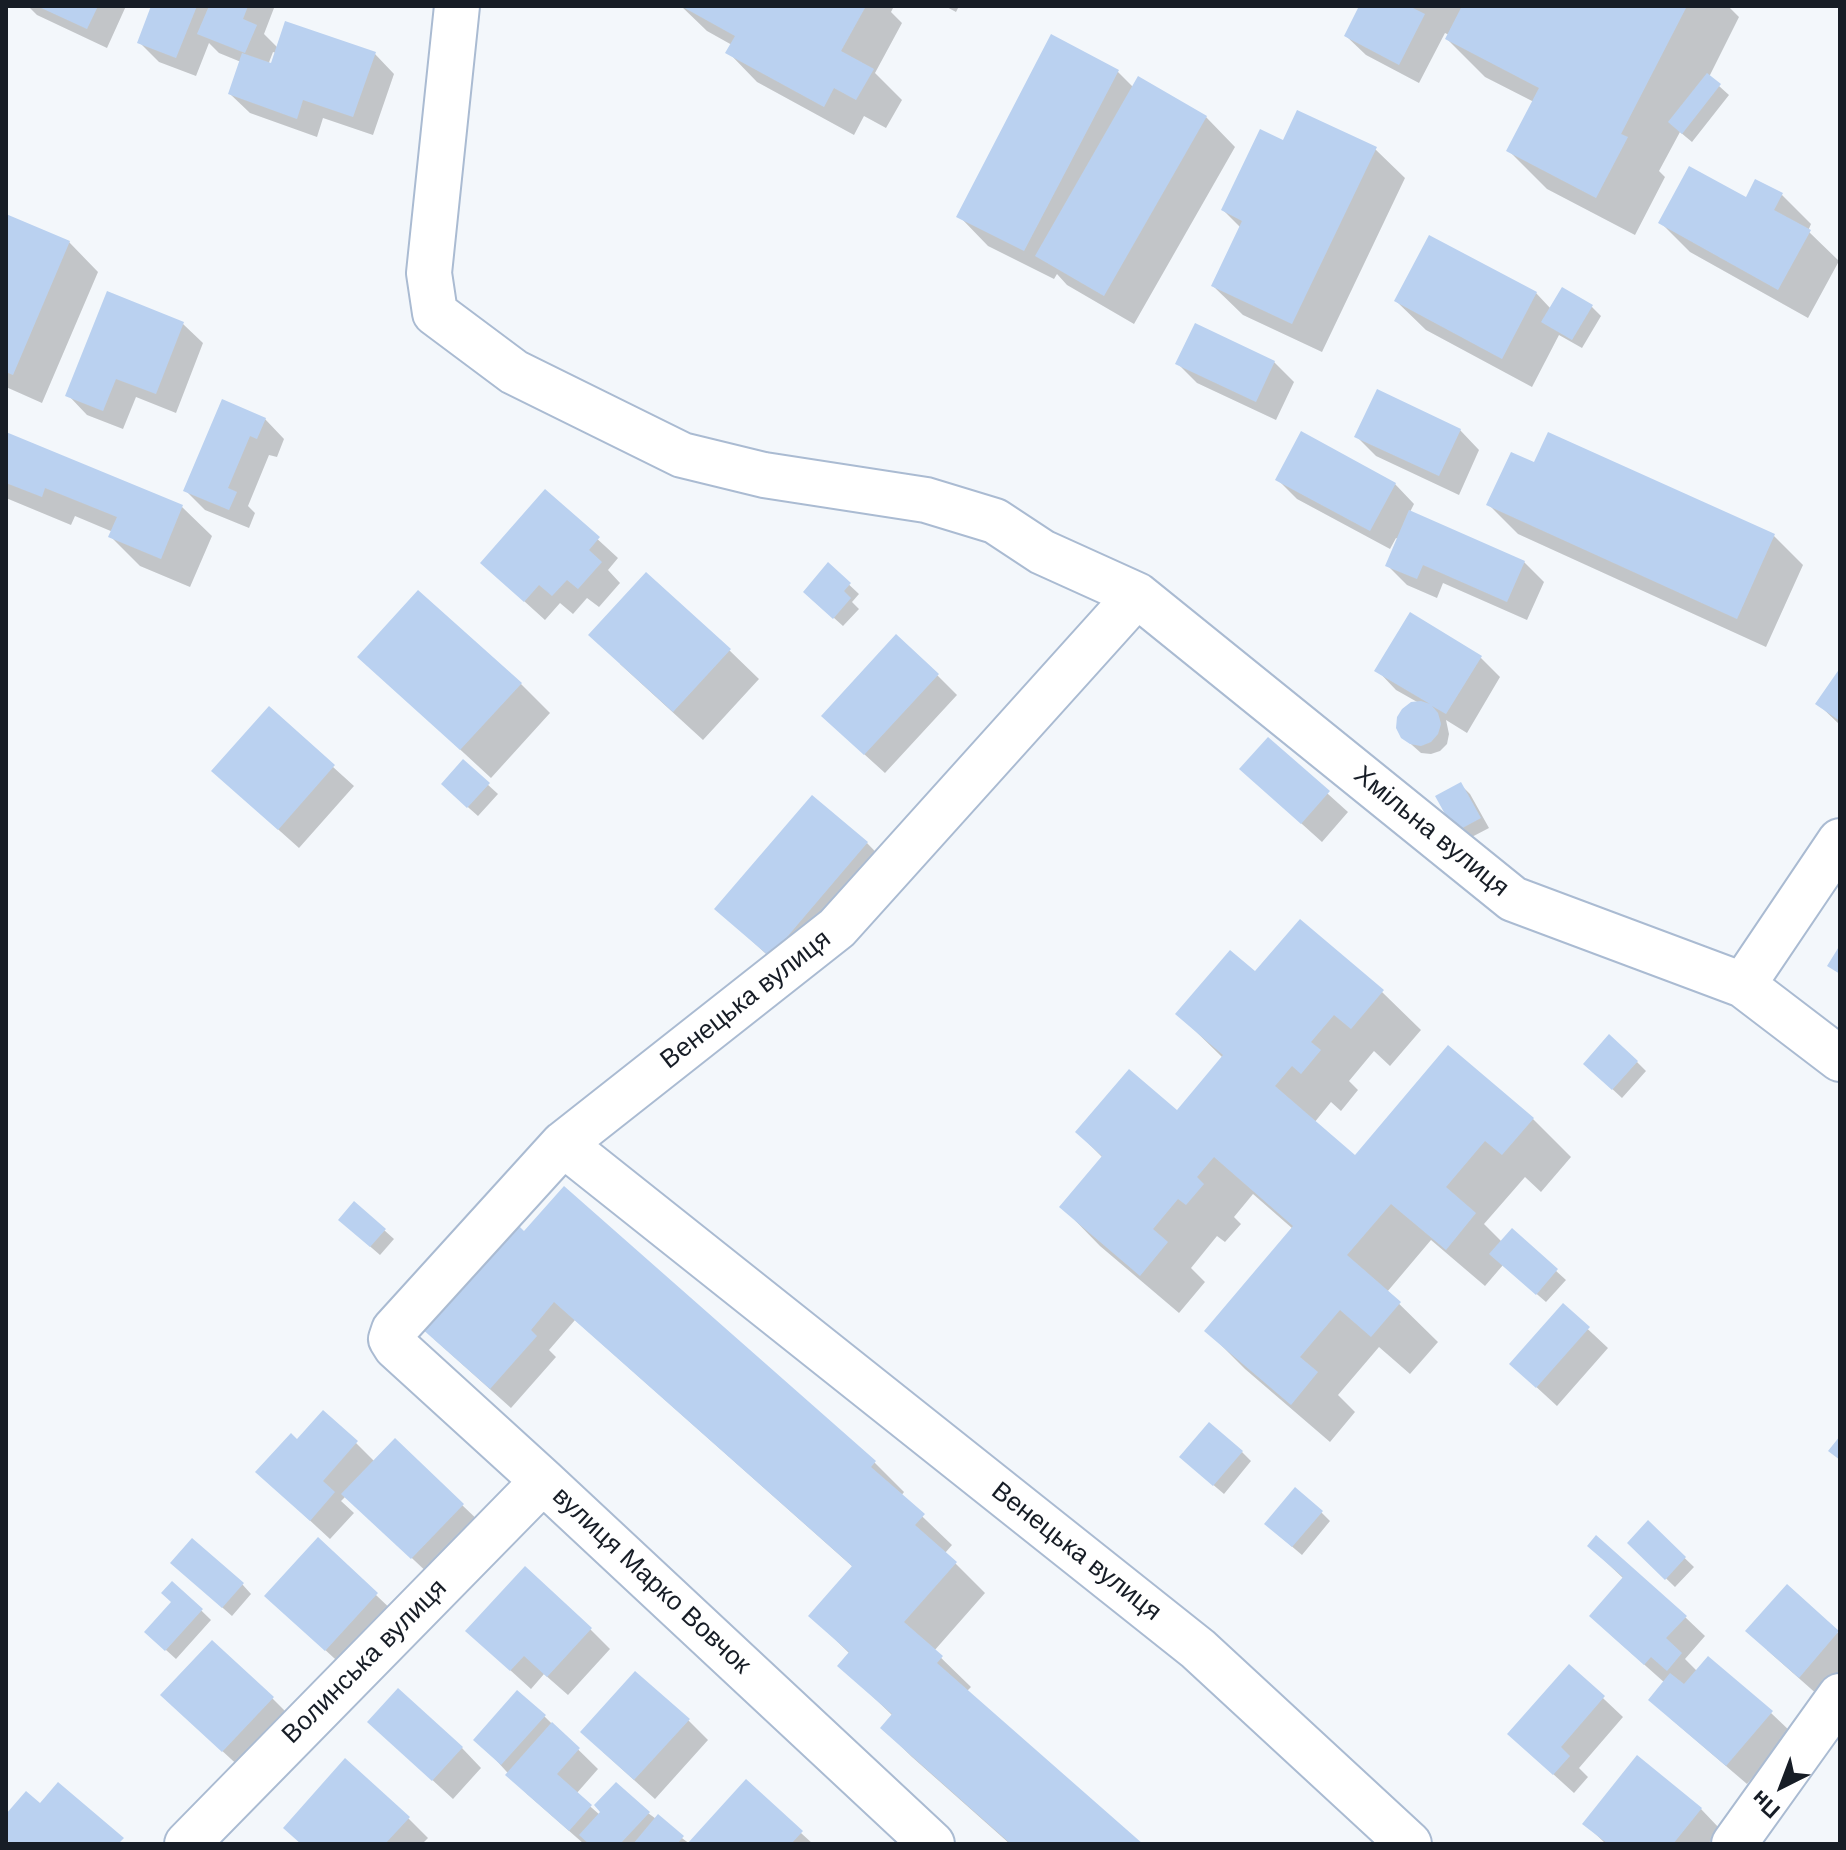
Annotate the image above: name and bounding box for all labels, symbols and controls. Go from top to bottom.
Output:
street label: Хмільна вулиця [1347,760,1515,904]
street label: Венецька вулиця [655,924,837,1076]
street label: Венецька вулиця [985,1476,1167,1628]
street label: вулиця Марко Вовчок [545,1481,757,1681]
street label: Волинська вулиця [276,1573,454,1751]
north arrow [1742,1746,1822,1826]
text: Пн [1746,1785,1785,1823]

